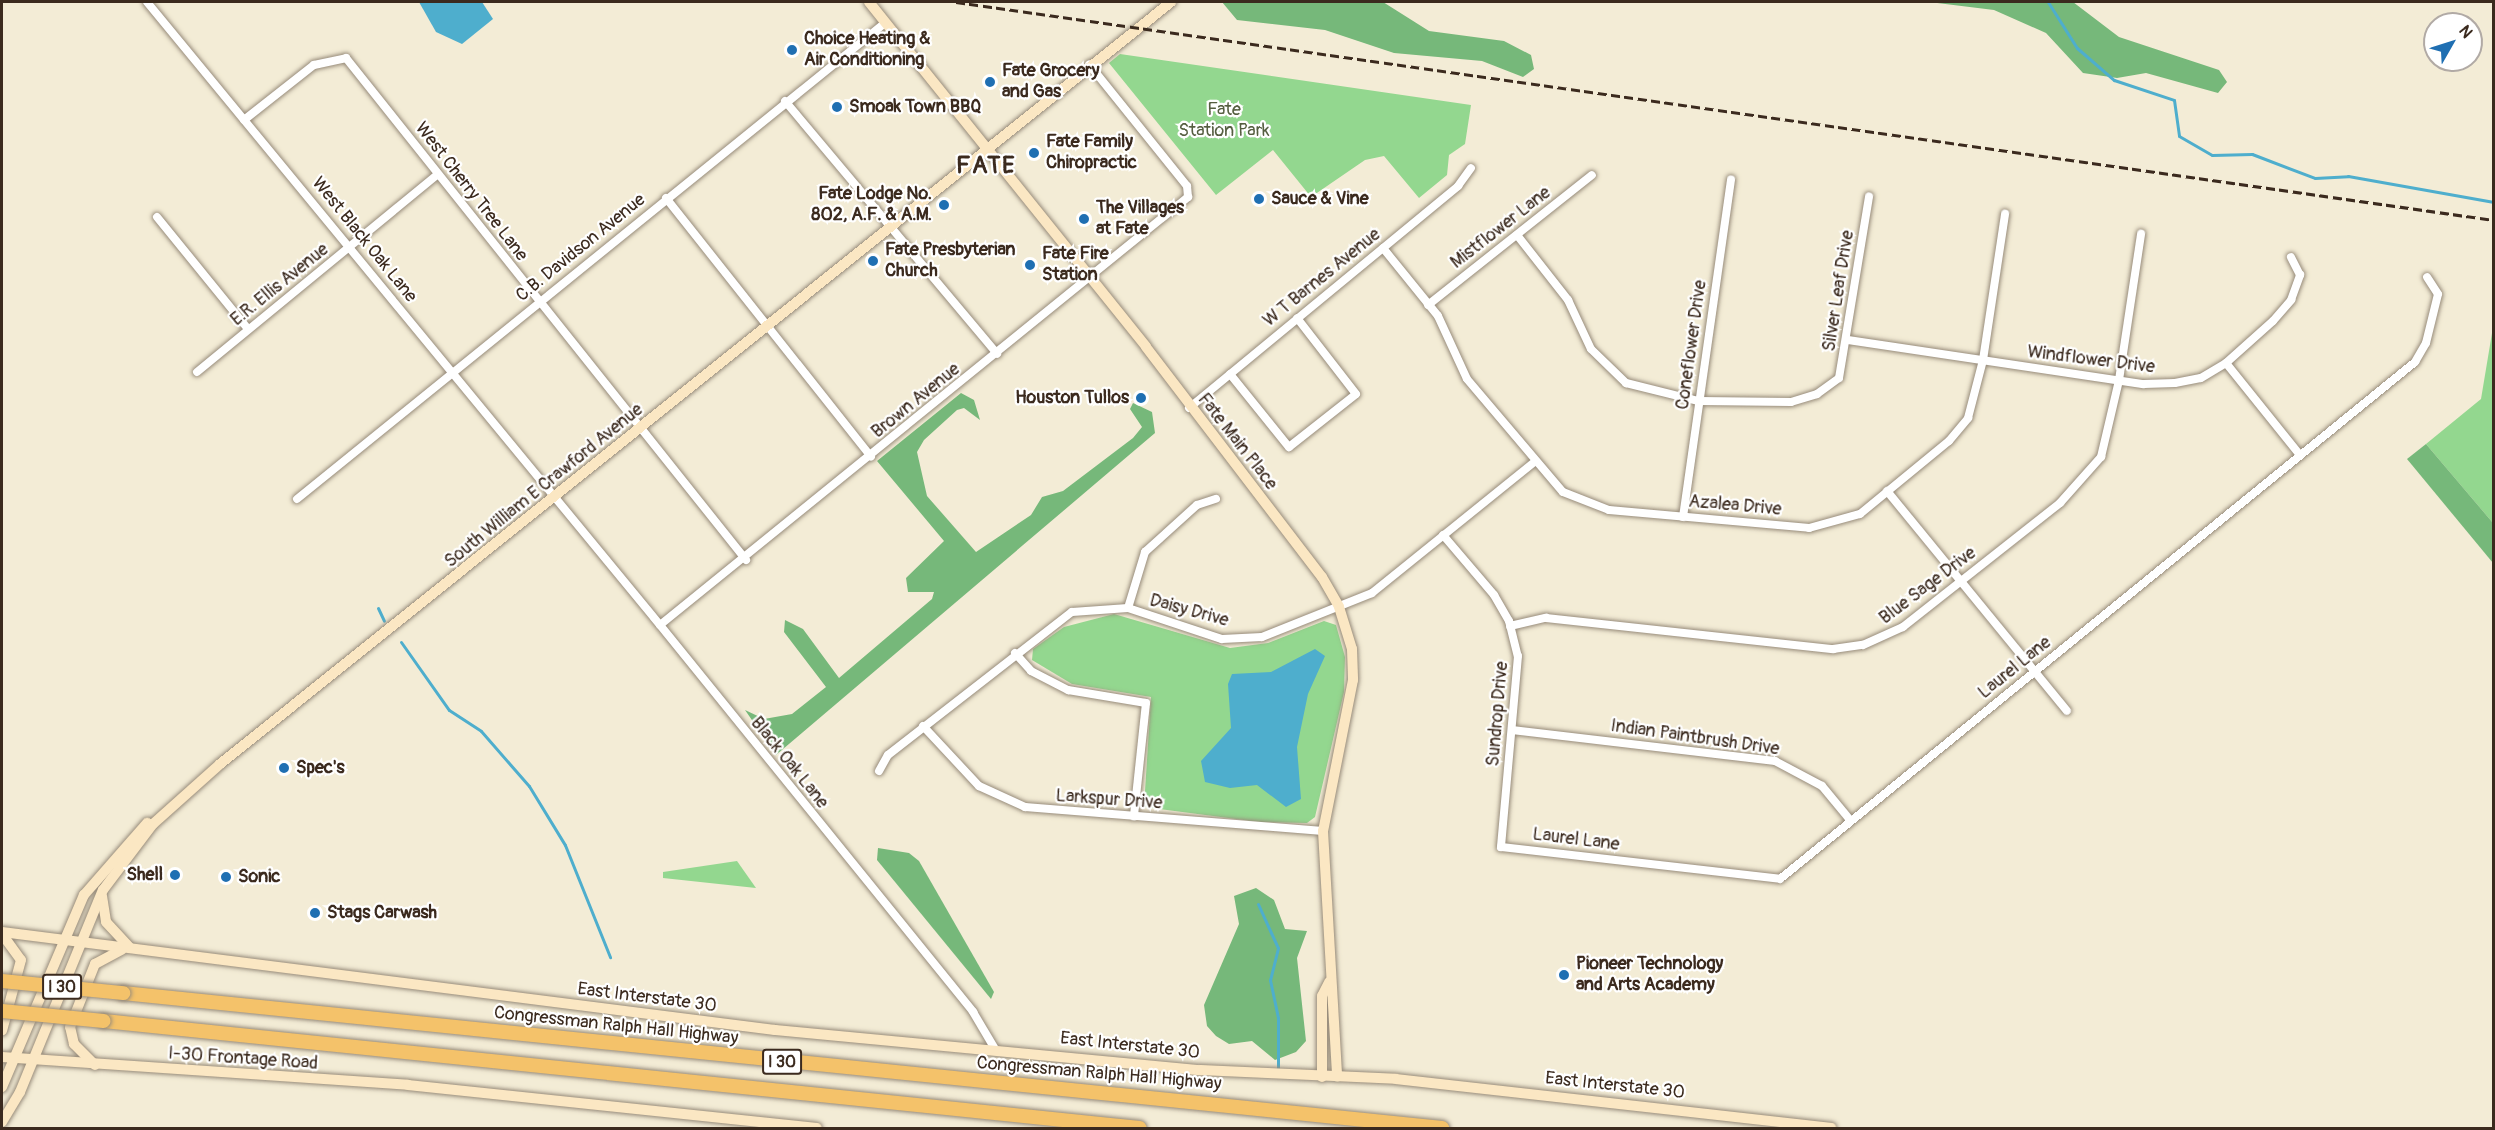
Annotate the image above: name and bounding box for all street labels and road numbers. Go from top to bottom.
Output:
street label: West Cherry Tree Lane [410,118,532,266]
street label: West Black Oak Lane [307,173,421,307]
street label: Mistflower Lane [1447,182,1555,274]
street label: C.B. Davidson Avenue [512,189,650,307]
street label: W T Barnes Avenue [1259,224,1385,332]
street label: Silver Leaf Drive [1819,229,1859,353]
street label: E.R. Ellis Avenue [227,239,333,331]
street label: Coneflower Drive [1672,279,1712,411]
street label: Windflower Drive [2026,341,2156,379]
street label: Brown Avenue [868,359,964,443]
street label: Fate Main Place [1193,389,1281,495]
street label: South William E Crawford Avenue [441,399,647,573]
street label: Azalea Drive [1688,491,1782,521]
street label: Blue Sage Drive [1875,543,1981,629]
street label: Daisy Drive [1147,590,1231,632]
street label: Laurel Lane [1974,632,2056,704]
street label: Sundrop Drive [1483,661,1513,767]
street label: Black Oak Lane [745,713,833,813]
street label: Indian Paintbrush Drive [1609,715,1781,761]
street label: Larkspur Drive [1055,786,1163,814]
street label: Laurel Lane [1531,824,1621,856]
road number: I 30 [41,974,83,1000]
street label: East Interstate 30 [576,979,718,1017]
street label: Congressman Ralph Hall Highway [493,1002,739,1050]
street label: East Interstate 30 [1059,1028,1201,1064]
street label: I-30 Frontage Road [167,1043,319,1075]
road number: I 30 [761,1049,803,1075]
street label: Congressman Ralph Hall Highway [976,1053,1222,1095]
street label: East Interstate 30 [1544,1068,1686,1104]

